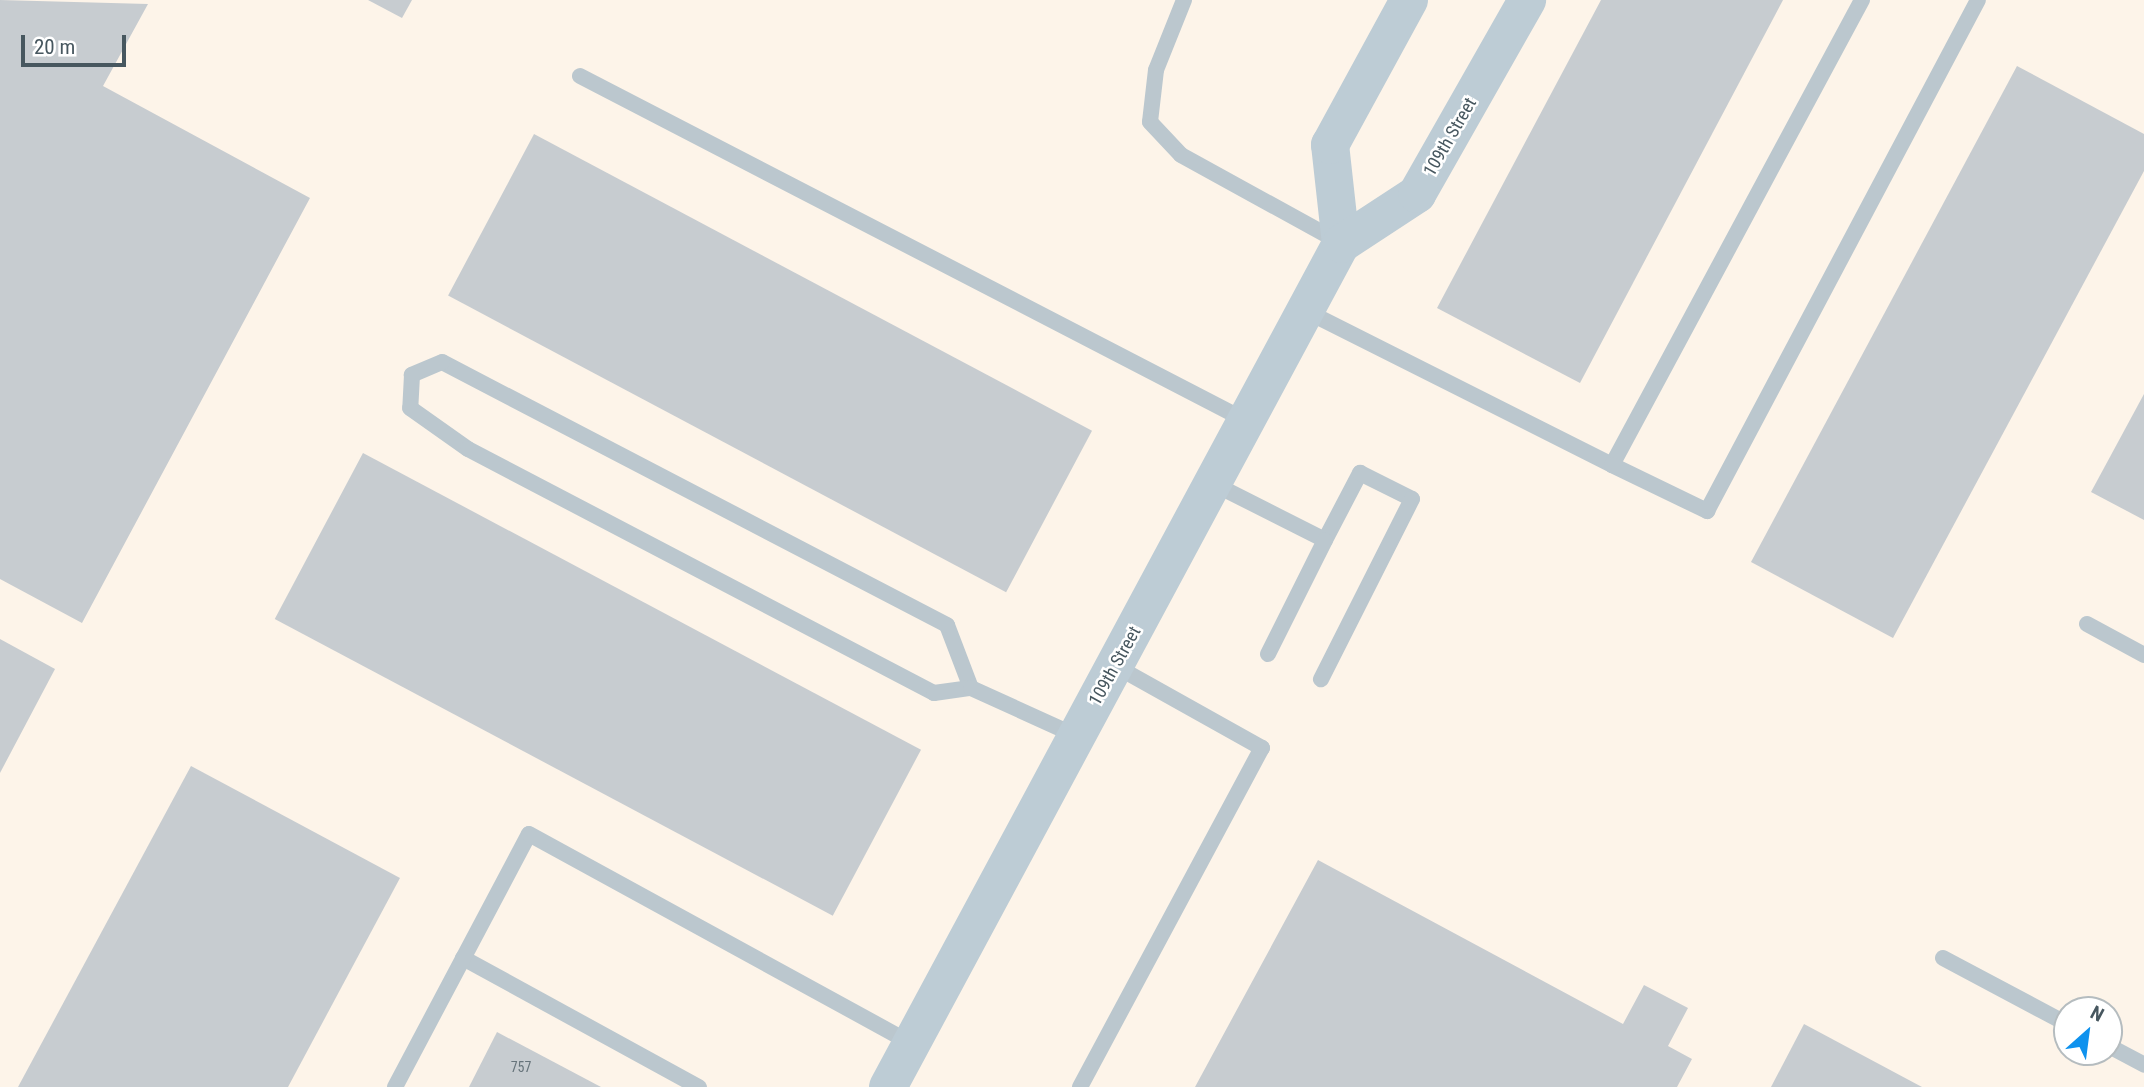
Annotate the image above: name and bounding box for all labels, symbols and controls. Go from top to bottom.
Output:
scale bar [24,21,130,65]
text: 20 m [34,35,75,59]
street label: 109th Street [1419,94,1481,180]
street label: 109th Street [1084,623,1146,709]
north arrow [2053,996,2123,1066]
text: N [2087,1001,2108,1027]
house number: 757 [511,1059,531,1075]

